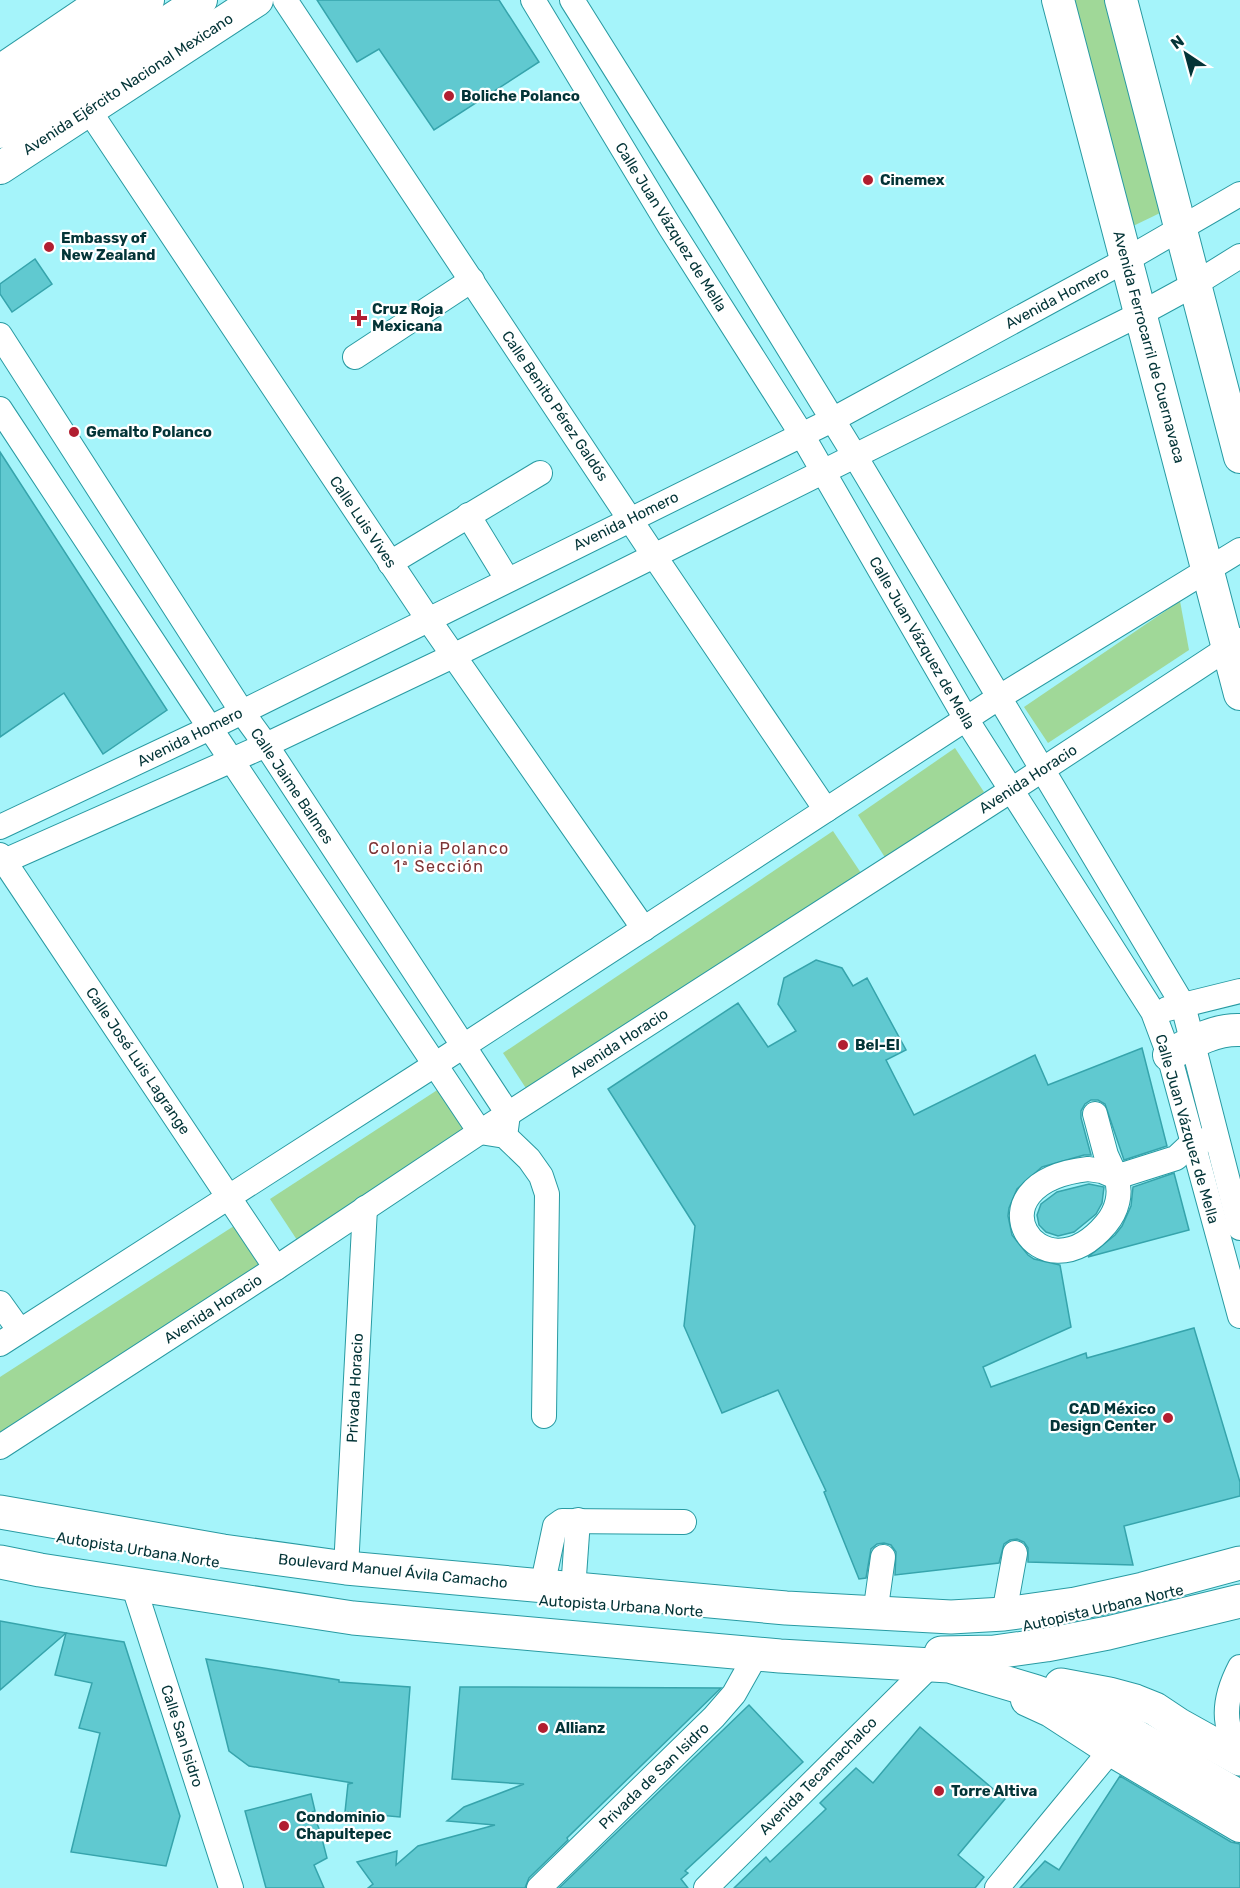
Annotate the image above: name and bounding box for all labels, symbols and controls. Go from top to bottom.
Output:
street label: Avenida Ejército Nacional Mexicano [20,9,236,159]
north arrow [1156,24,1216,84]
text: N [1167,31,1188,53]
place label: Boliche Polanco [461,87,580,105]
marker: Boliche Polanco [442,89,456,103]
street label: Calle Juan Vázquez de Mella [611,139,731,315]
place label: Cinemex [880,171,945,189]
marker: Cinemex [861,173,875,187]
place label: Embassy of New Zealand [61,229,156,264]
street label: Avenida Ferrocarril de Cuernavaca [1109,229,1189,465]
marker: Embassy of New Zealand [42,240,56,254]
street label: Avenida Homero [1002,263,1112,333]
place label: Cruz Roja Mexicana [372,300,443,335]
marker: Cruz Roja Mexicana [350,309,368,327]
street label: Calle Benito Pérez Galdós [498,327,612,485]
place label: Gemalto Polanco [86,423,212,441]
marker: Gemalto Polanco [67,425,81,439]
street label: Calle Luis Vives [326,473,401,572]
street label: Avenida Homero [570,488,682,554]
street label: Calle Juan Vázquez de Mella [865,554,979,732]
street label: Avenida Homero [134,704,246,770]
street label: Calle Jaime Balmes [247,725,338,848]
street label: Avenida Horacio [976,741,1080,817]
district label: Colonia Polanco 1ª Sección [368,839,510,876]
street label: Calle José Luis Lagrange [82,984,194,1138]
street label: Avenida Horacio [567,1005,671,1081]
street label: Calle Juan Vázquez de Mella [1151,1032,1223,1226]
place label: Bel-El [855,1036,900,1054]
marker: Bel-El [836,1038,850,1052]
street label: Avenida Horacio [161,1271,265,1347]
street label: Privada Horacio [343,1333,367,1443]
place label: CAD México Design Center [1050,1400,1156,1435]
marker: CAD México Design Center [1161,1411,1175,1425]
street label: Autopista Urbana Norte [55,1528,221,1572]
street label: Boulevard Manuel Ávila Camacho [277,1550,509,1592]
street label: Autopista Urbana Norte [1021,1581,1185,1635]
street label: Autopista Urbana Norte [538,1591,704,1621]
street label: Calle San Isidro [157,1683,207,1789]
street label: Avenida Tecamachalco [755,1713,881,1839]
place label: Allianz [555,1719,605,1737]
street label: Privada de San Isidro [595,1719,713,1833]
marker: Allianz [536,1721,550,1735]
place label: Torre Altiva [951,1782,1037,1800]
marker: Torre Altiva [932,1784,946,1798]
place label: Condominio Chapultepec [296,1808,392,1843]
marker: Condominio Chapultepec [277,1819,291,1833]

